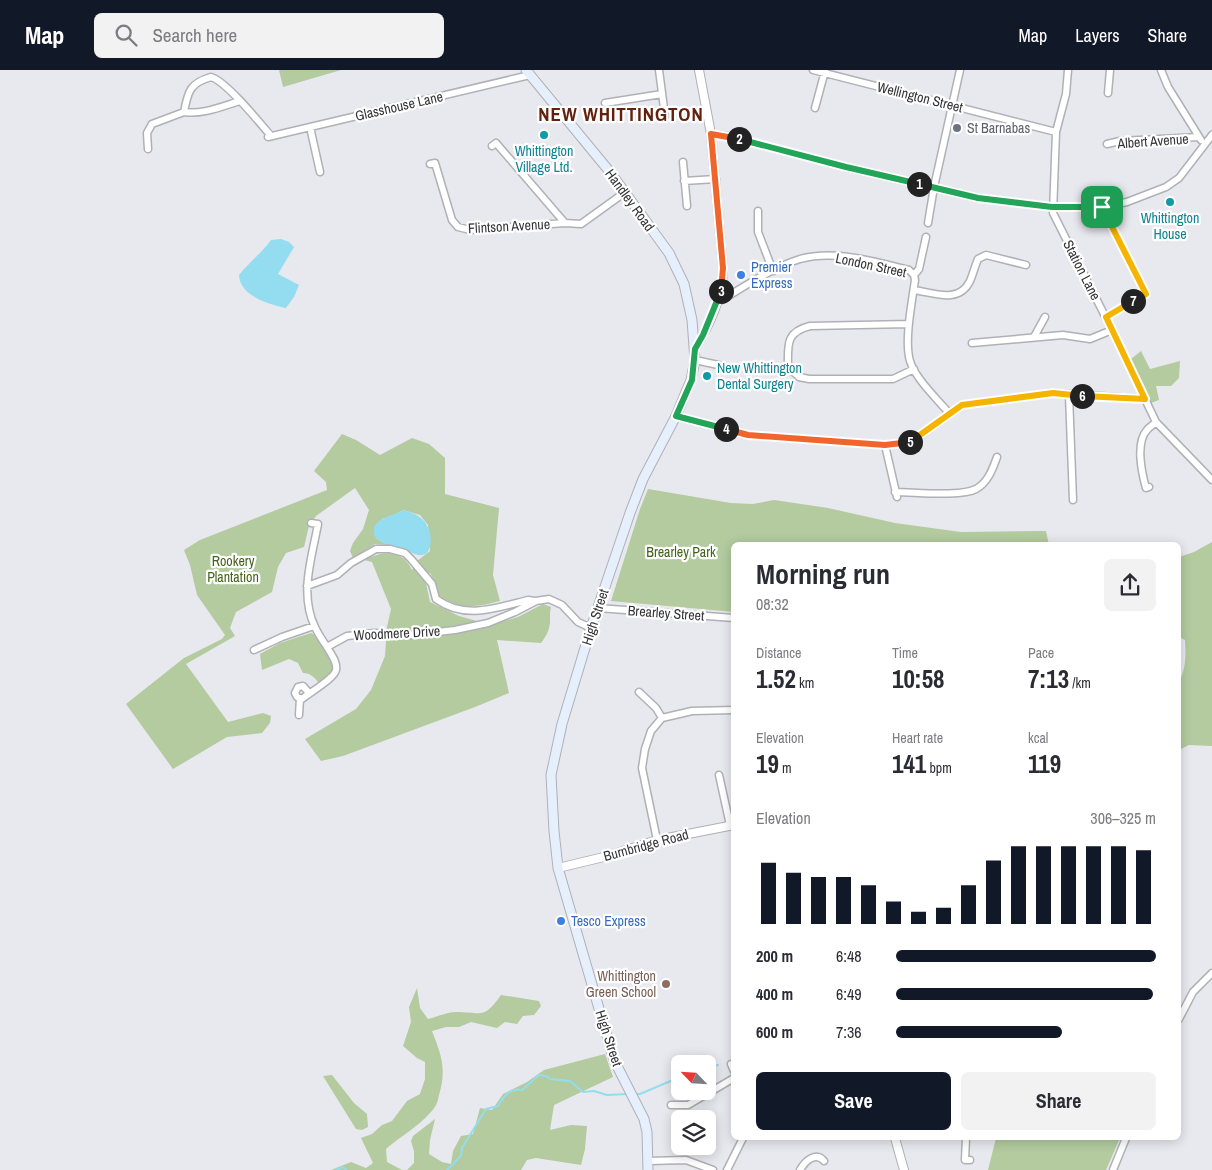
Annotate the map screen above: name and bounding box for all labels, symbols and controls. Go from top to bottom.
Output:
search box [94,13,444,58]
text: Map [25,19,64,51]
icon: search [112,21,140,49]
text: Search here [152,22,237,48]
text: Map [1019,23,1047,48]
text: Layers [1075,23,1120,48]
text: Share [1148,23,1187,48]
street label: Wellington Street [875,78,965,116]
street label: Glasshouse Lane [353,87,445,125]
district label: NEW WHITTINGTON [538,101,704,127]
place label: St Barnabas [967,119,1030,137]
marker: St Barnabas [951,122,963,134]
pin: 2 [726,126,752,152]
marker: Whittington Village Ltd. [538,129,550,141]
text: 2 [736,130,743,148]
street label: Albert Avenue [1116,130,1189,153]
place label: Whittington Village Ltd. [515,142,573,176]
street label: Handley Road [601,165,659,235]
pin: 1 [906,172,932,196]
text: 1 [916,175,923,193]
pin [1081,186,1123,228]
icon: arrive [1088,193,1116,221]
marker: Whittington House [1164,196,1176,208]
place label: Whittington House [1141,209,1199,243]
street label: Flintson Avenue [468,215,550,237]
street label: Station Lane [1059,237,1105,303]
street label: London Street [834,249,908,281]
place label: Premier Express [751,258,793,292]
marker: Premier Express [735,269,747,281]
pin: 3 [708,278,734,304]
text: 3 [718,282,725,300]
pin: 7 [1120,288,1146,314]
text: 7 [1130,292,1137,310]
place label: New Whittington Dental Surgery [717,359,802,393]
marker: New Whittington Dental Surgery [701,370,713,382]
pin: 6 [1070,384,1094,408]
text: 6 [1079,387,1086,405]
pin: 4 [714,416,738,442]
text: 4 [723,420,730,438]
pin: 5 [898,430,922,454]
text: 5 [907,433,914,451]
park label: Brearley Park [646,543,716,561]
park label: Rookery Plantation [207,552,259,586]
text: Morning run [756,555,890,593]
button: share [1104,559,1156,611]
street label: High Street [577,587,613,647]
text: 08:32 [756,593,789,615]
street label: Brearley Street [627,601,705,625]
street label: Woodmere Drive [353,622,441,644]
text: Distance [756,644,801,662]
text: Time [892,644,918,662]
text: Pace [1028,644,1054,662]
text: 1.52 [756,662,796,696]
text: 10:58 [892,662,944,696]
text: 7:13 [1028,662,1069,696]
text: km [796,674,814,692]
text: /km [1069,674,1091,692]
text: Elevation [756,729,804,747]
text: Heart rate [892,729,943,747]
text: kcal [1028,729,1048,747]
text: 19 [756,747,779,781]
text: 141 [892,747,926,781]
text: 119 [1028,747,1061,781]
text: m [779,759,792,777]
text: bpm [926,759,952,777]
text: Elevation [756,807,811,829]
text: 306–325 m [1090,807,1156,829]
street label: Burnbridge Road [601,825,691,865]
place label: Tesco Express [571,912,646,930]
marker: Tesco Express [555,915,567,927]
text: 200 m [756,945,793,967]
text: 6:48 [836,945,862,967]
place label: Whittington Green School [586,967,656,1001]
marker: Whittington Green School [660,978,672,990]
text: 400 m [756,983,793,1005]
text: 6:49 [836,983,862,1005]
street label: High Street [591,1008,627,1068]
text: 600 m [756,1021,793,1043]
text: 7:36 [836,1021,862,1043]
north arrow [671,1055,716,1100]
map controls [671,1055,716,1155]
button: Save [756,1072,951,1130]
button: Share [961,1072,1156,1130]
button: layers [671,1110,716,1155]

